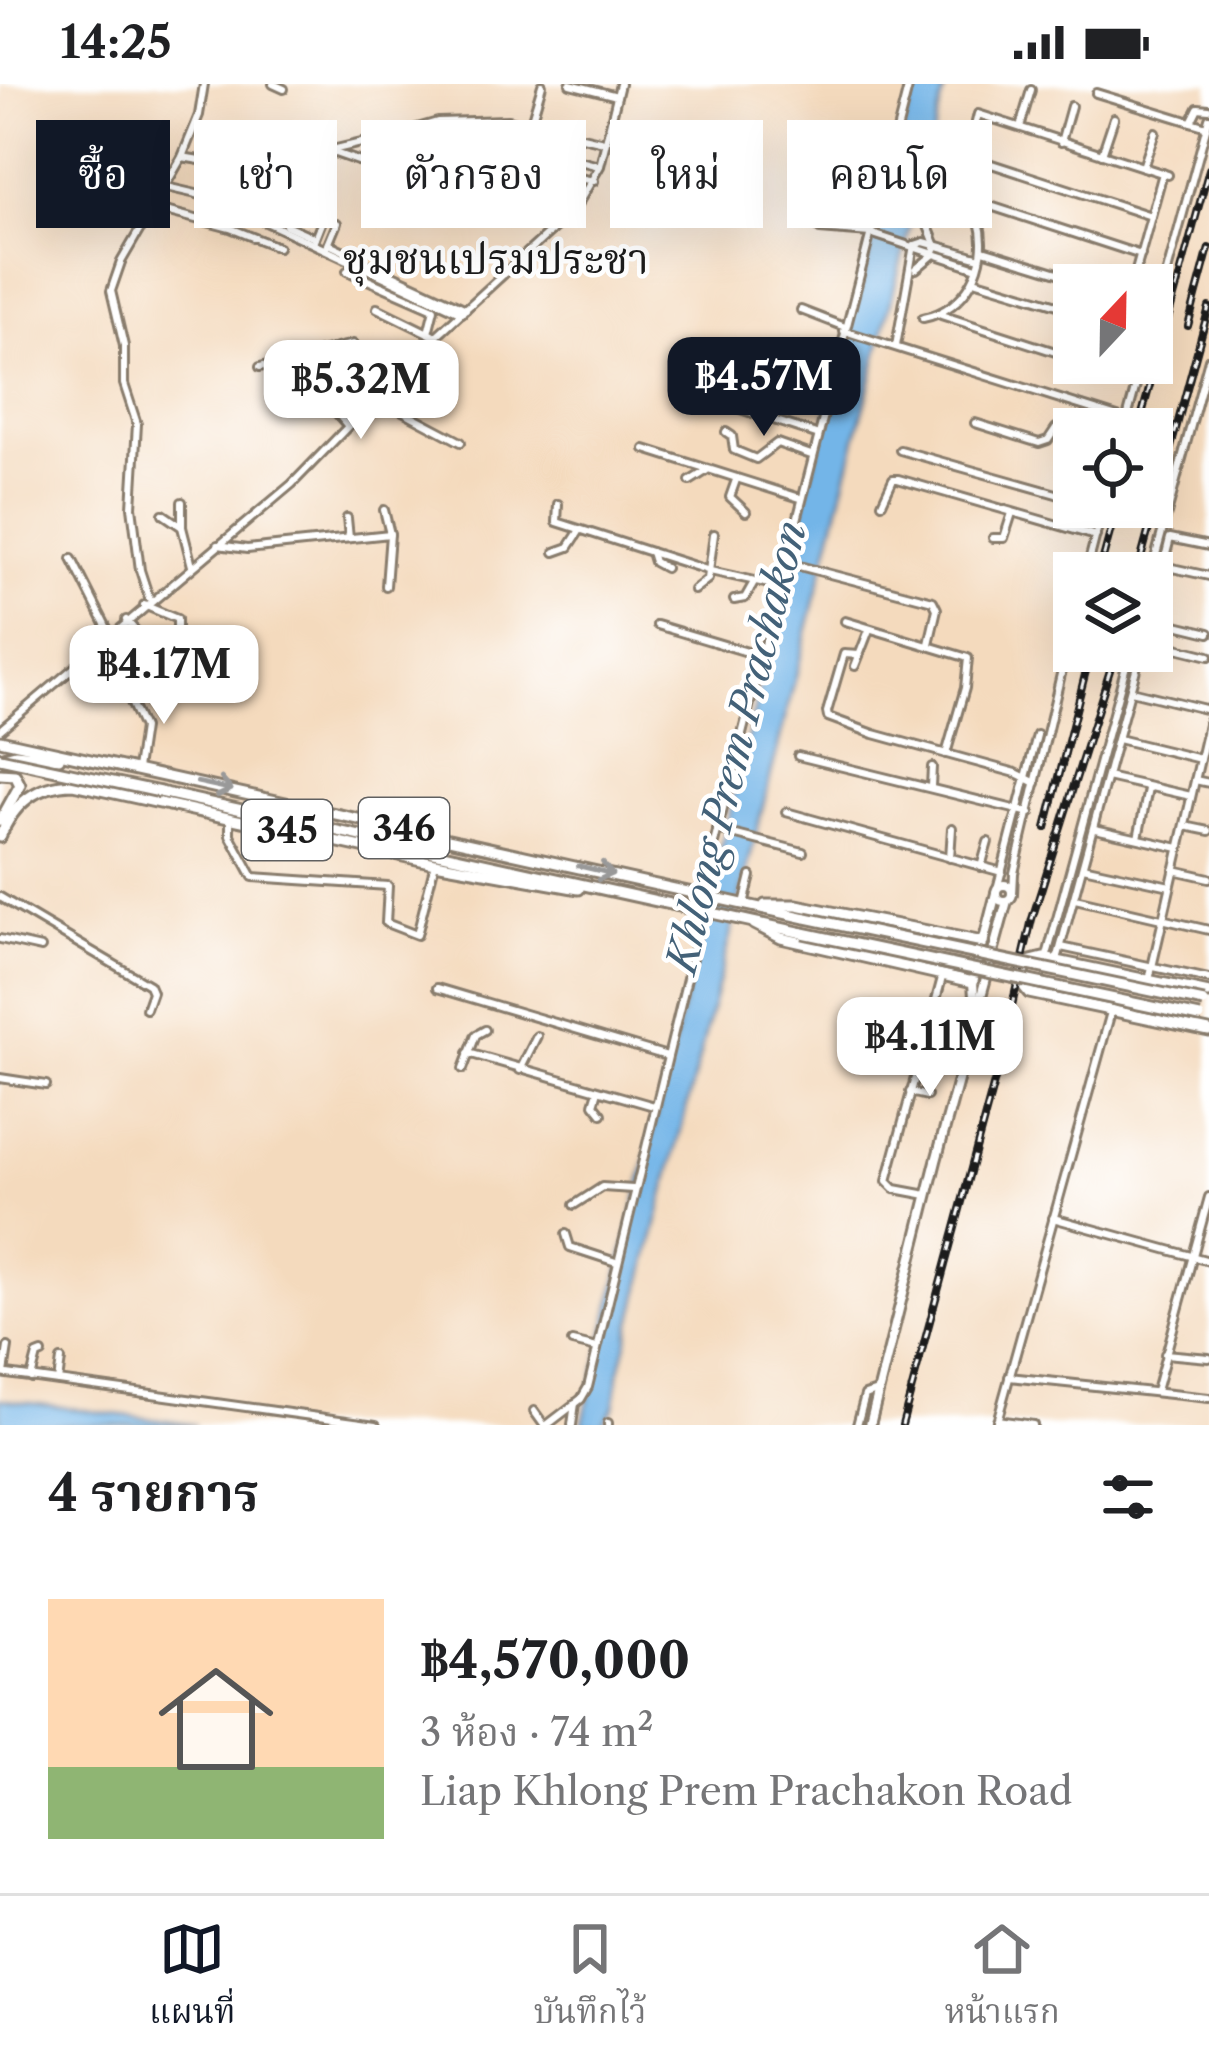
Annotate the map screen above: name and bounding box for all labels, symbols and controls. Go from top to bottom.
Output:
text: 14:25 [60,14,172,70]
chip: ซื้อ [36,120,170,228]
chip: เช่า [194,120,337,228]
chip: ตัวกรอง [361,120,586,228]
chip: ใหม่ [610,120,763,228]
chip: คอนโด [787,120,992,228]
district label: ชุมชนเปรมประชา [343,233,649,287]
north arrow [1053,264,1173,384]
map controls [1053,264,1173,672]
pin: ฿4.57M [666,337,862,439]
pin: ฿5.32M [263,340,459,442]
text: ฿4.57M [695,352,833,400]
text: ฿5.32M [291,355,431,403]
button: locate [1053,408,1173,528]
water label: Khlong Prem Prachakon [654,516,817,981]
button: layers [1053,552,1173,672]
pin: ฿4.17M [66,625,262,727]
text: ฿4.17M [97,640,232,688]
one-way arrow [195,776,234,799]
road number: 346 [359,798,449,858]
road number: 345 [242,800,332,860]
one-way arrow [576,860,614,883]
pin: ฿4.11M [832,997,1028,1099]
text: ฿4.11M [864,1012,996,1060]
text: 4 รายการ [48,1462,259,1524]
icon: filters [1095,1464,1161,1530]
text: ฿4,570,000 [420,1629,690,1691]
icon: home [144,1647,288,1791]
text: 3 ห้อง · 74 m² [420,1708,653,1756]
text: Liap Khlong Prem Prachakon Road [420,1767,1073,1815]
tab: แผนที่ [149,1916,236,2041]
tab: บันทึกไว้ [534,1916,646,2041]
tab: หน้าแรก [944,1916,1060,2041]

